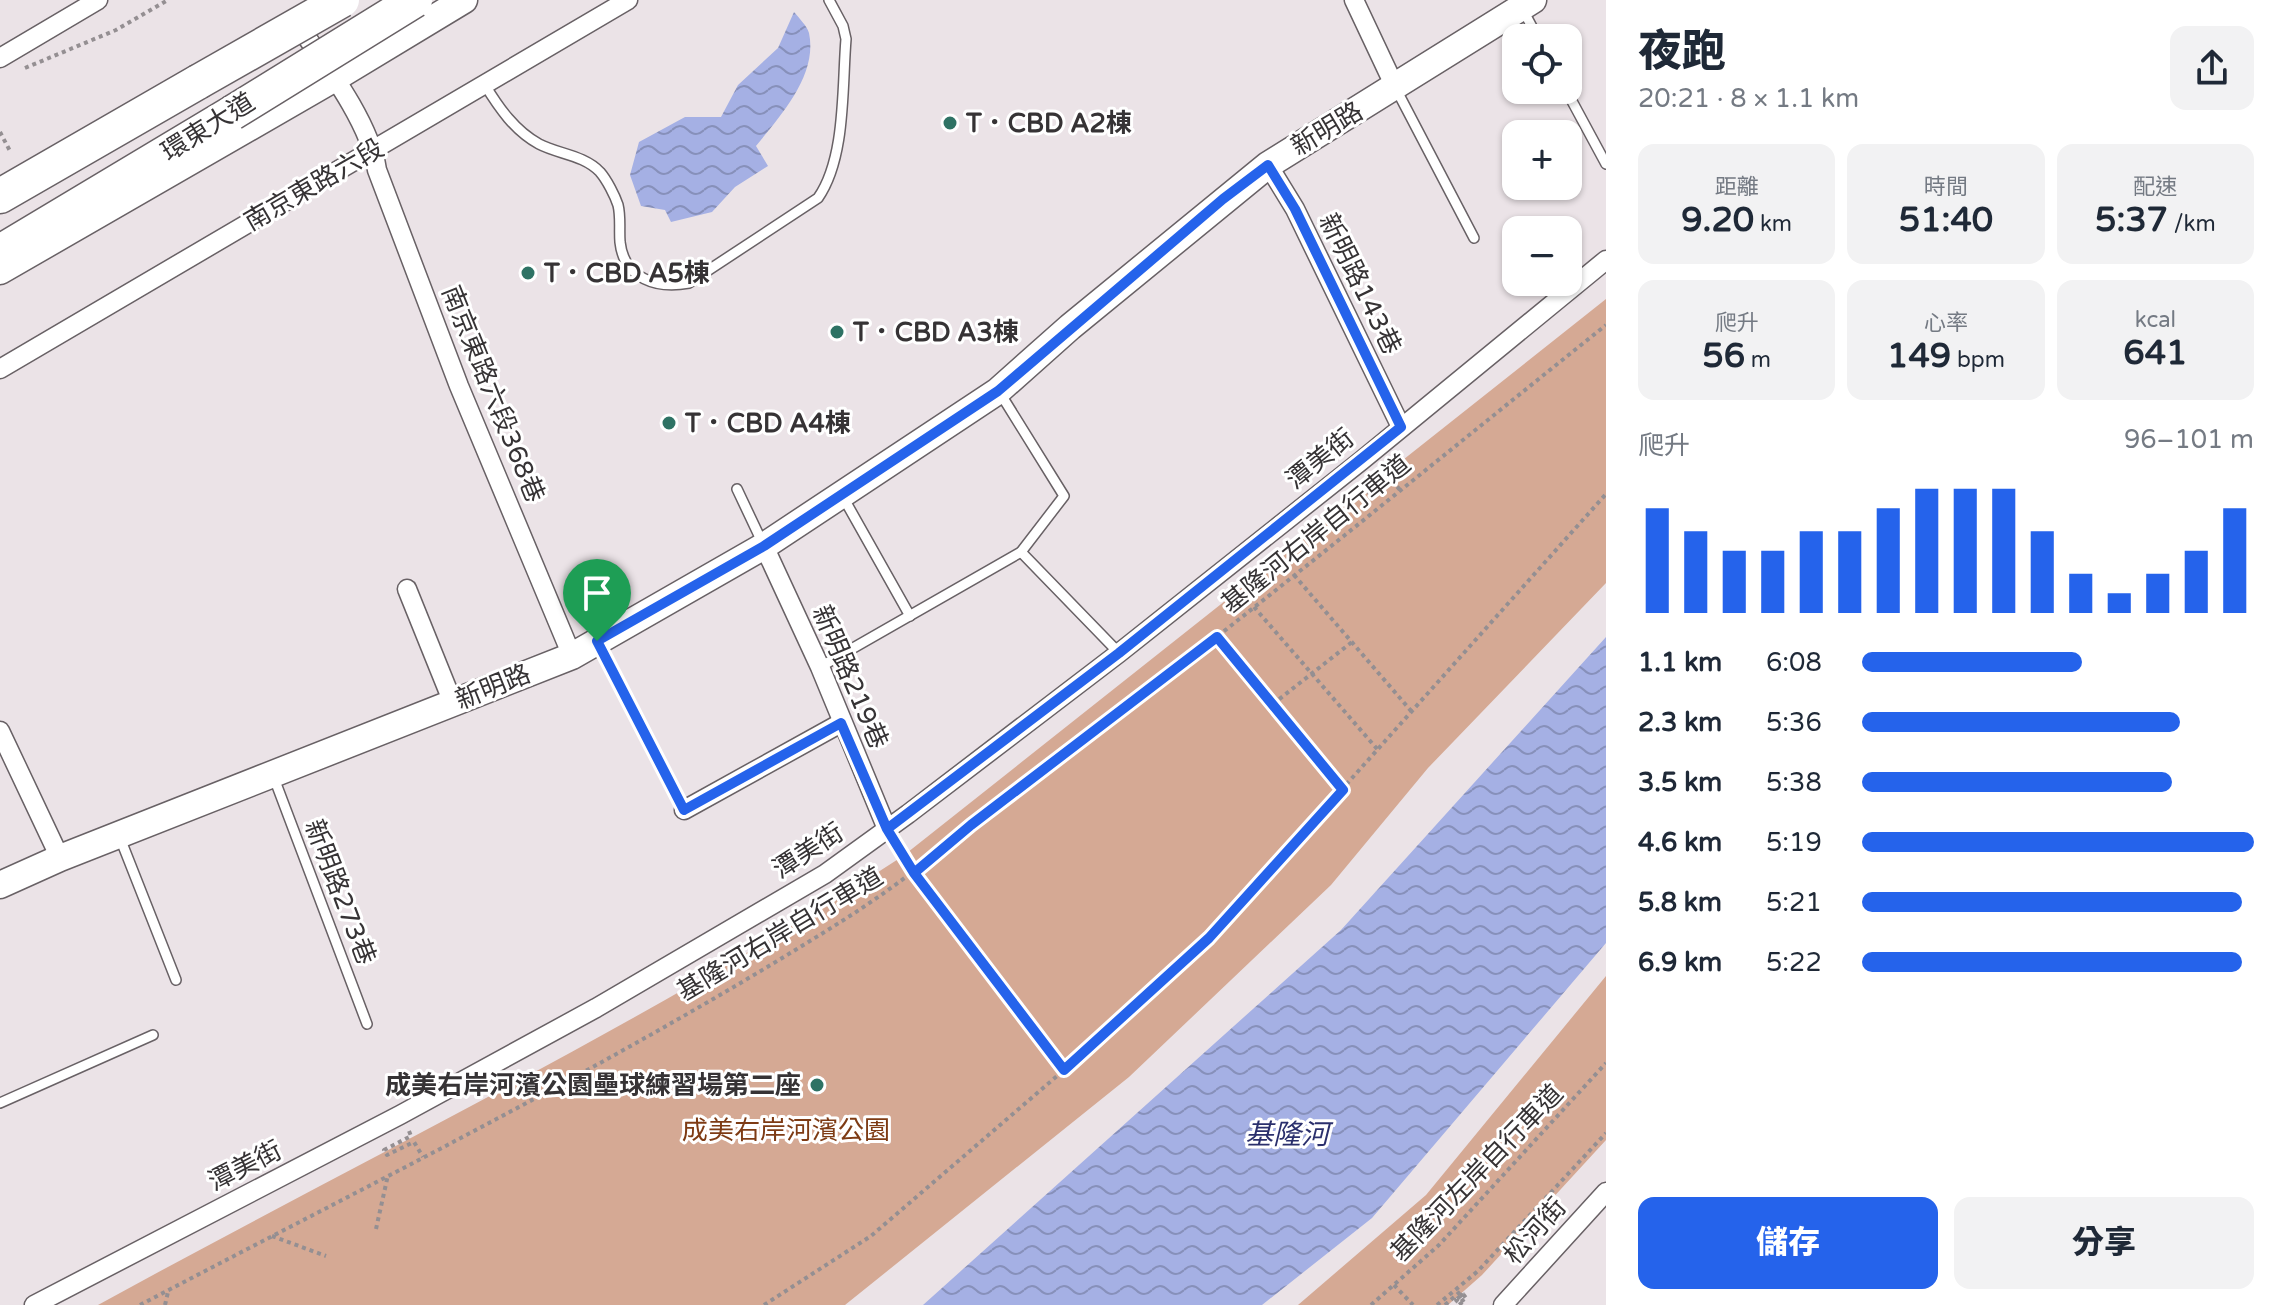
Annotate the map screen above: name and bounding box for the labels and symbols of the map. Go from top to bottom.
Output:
street label: 環東大道 [156,86,260,168]
street label: 新明路 [1286,96,1368,162]
place label: T．CBD A2棟 [965,108,1132,139]
marker: T．CBD A2棟 [941,114,959,132]
street label: 南京東路六段 [239,133,389,237]
street label: 新明路143巷 [1313,208,1407,360]
place label: T．CBD A5棟 [543,258,710,289]
marker: T．CBD A5棟 [519,264,537,282]
street label: 南京東路六段368巷 [435,281,551,507]
place label: T．CBD A3棟 [852,317,1019,348]
marker: T．CBD A3棟 [828,323,846,341]
place label: T．CBD A4棟 [684,408,851,439]
marker: T．CBD A4棟 [660,414,678,432]
street label: 潭美街 [1280,422,1360,496]
street label: 基隆河右岸自行車道 [1215,448,1417,620]
pin [563,559,631,641]
street label: 新明路219巷 [806,601,894,753]
street label: 新明路 [451,658,535,716]
street label: 新明路273巷 [298,815,382,969]
street label: 潭美街 [767,817,849,885]
street label: 基隆河右岸自行車道 [672,860,888,1008]
place label: 成美右岸河濱公園壘球練習場第二座 [385,1070,801,1101]
marker: 成美右岸河濱公園壘球練習場第二座 [808,1076,826,1094]
street label: 基隆河左岸自行車道 [1385,1078,1569,1268]
park label: 成美右岸河濱公園 [682,1115,890,1146]
water label: 基隆河 [1245,1118,1334,1152]
street label: 潭美街 [203,1134,287,1198]
street label: 松河街 [1497,1192,1573,1270]

